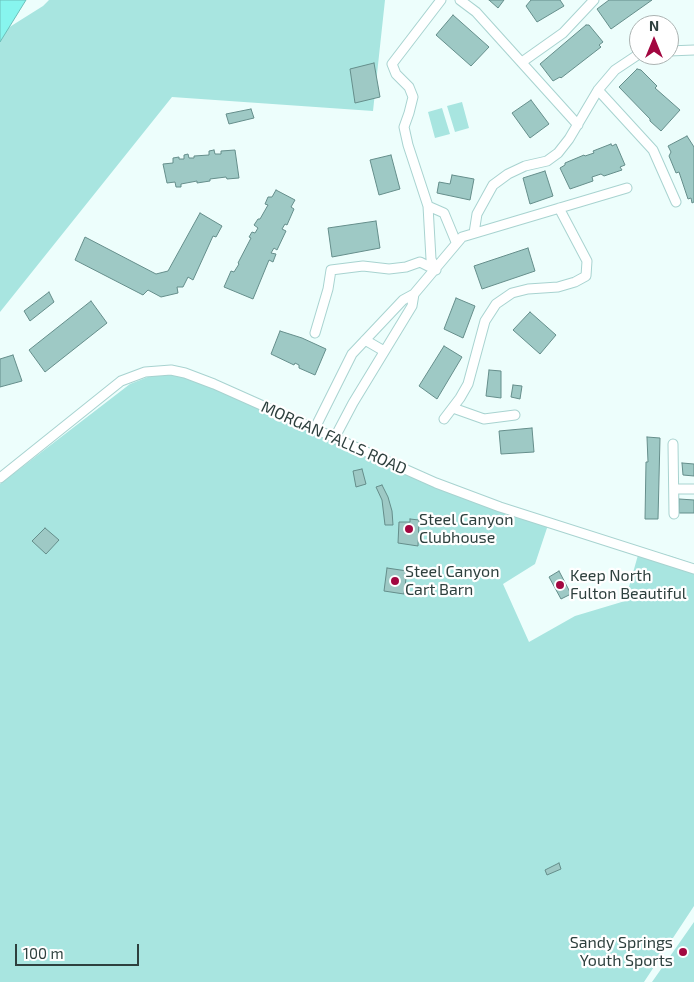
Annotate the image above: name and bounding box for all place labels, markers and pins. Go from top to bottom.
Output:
place label: Steel Canyon Clubhouse [419,510,513,548]
marker: Steel Canyon Clubhouse [403,523,415,535]
place label: Steel Canyon Cart Barn [405,562,499,600]
place label: Keep North Fulton Beautiful [570,566,687,604]
marker: Steel Canyon Cart Barn [389,575,401,587]
marker: Keep North Fulton Beautiful [554,579,566,591]
place label: Sandy Springs Youth Sports [570,933,673,971]
marker: Sandy Springs Youth Sports [677,946,689,958]

